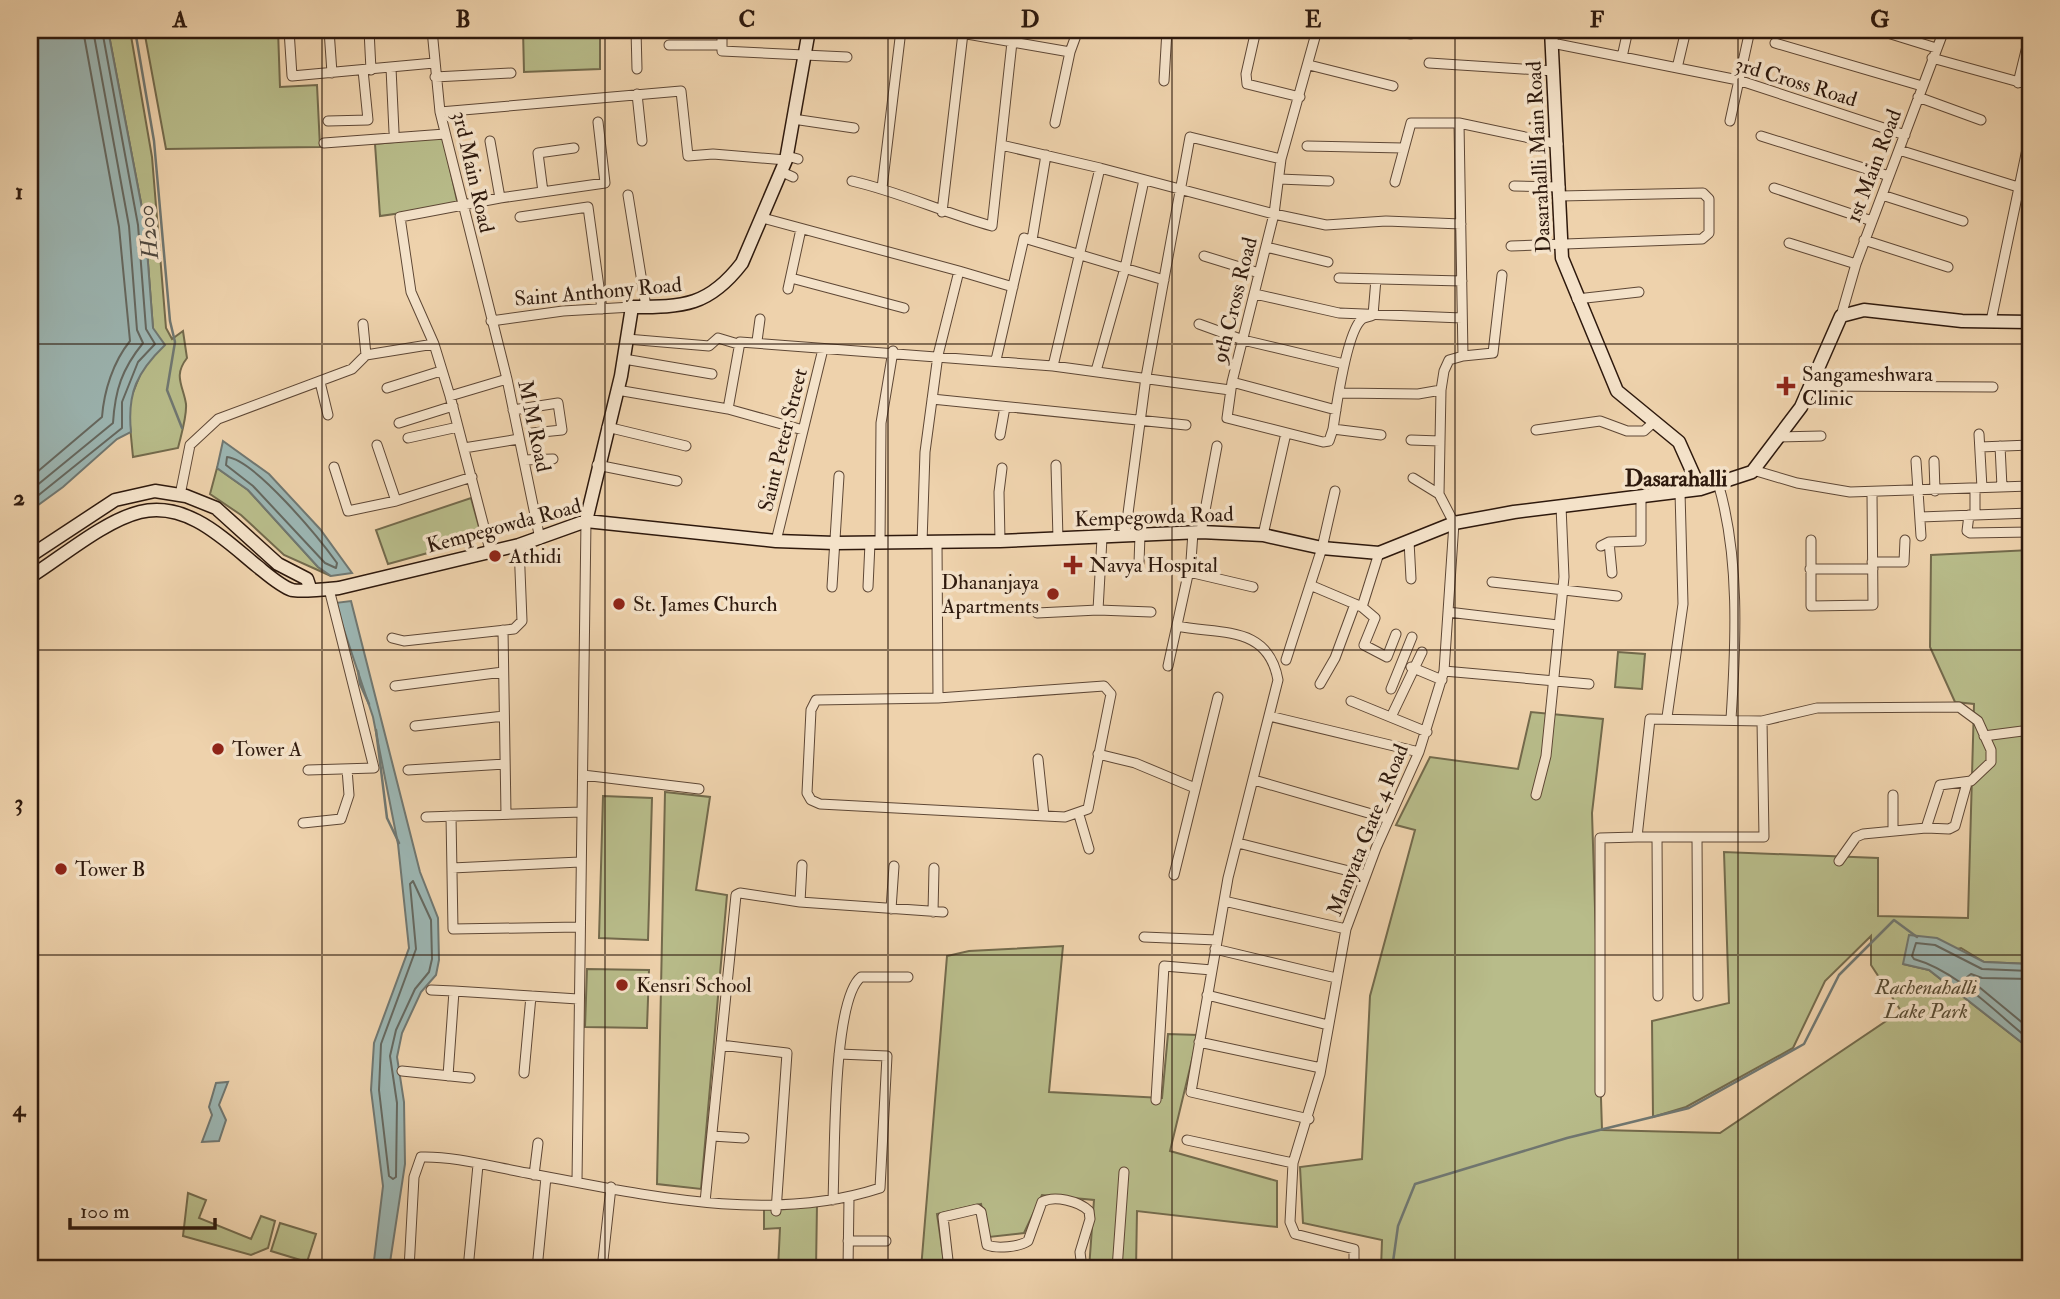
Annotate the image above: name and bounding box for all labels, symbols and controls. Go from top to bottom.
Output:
text: A [172,5,188,34]
text: B [455,5,471,34]
text: C [739,5,755,34]
text: D [1021,5,1039,34]
text: E [1305,5,1322,34]
text: F [1590,5,1605,34]
text: G [1870,5,1890,34]
street label: 3rd Cross Road [1732,51,1861,114]
street label: Dasarahalli Main Road [1520,60,1558,254]
street label: 1st Main Road [1840,105,1908,227]
street label: 3rd Main Road [446,109,500,236]
text: 1 [15,177,23,206]
water label: H200 [131,203,165,262]
street label: 9th Cross Road [1206,234,1264,368]
street label: Saint Anthony Road [513,271,683,313]
place label: Sangameshwara Clinic [1802,361,1933,412]
street label: Saint Peter Street [752,365,814,514]
marker: Sangameshwara Clinic [1776,376,1796,396]
street label: M M Road [511,378,557,475]
district label: Dasarahalli [1625,464,1727,493]
text: 2 [13,483,25,512]
street label: Kempegowda Road [424,492,585,560]
street label: Kempegowda Road [1074,501,1235,533]
place label: Athidi [508,543,562,570]
marker: Athidi [487,548,503,564]
place label: Navya Hospital [1089,552,1219,579]
marker: Navya Hospital [1063,555,1083,575]
place label: Dhananjaya Apartments [941,569,1039,620]
marker: Dhananjaya Apartments [1045,586,1061,602]
place label: St. James Church [633,591,778,618]
marker: St. James Church [611,596,627,612]
place label: Tower A [232,736,302,763]
street label: Manyata Gate 4 Road [1321,739,1415,920]
marker: Tower A [210,741,226,757]
text: 3 [15,788,23,817]
place label: Tower B [75,856,145,883]
marker: Tower B [53,861,69,877]
place label: Kensri School [636,972,752,999]
park label: Rachenahalli Lake Park [1874,974,1977,1025]
marker: Kensri School [614,977,630,993]
text: 4 [12,1094,27,1123]
scale bar [70,1187,215,1231]
text: 100 m [80,1198,130,1225]

